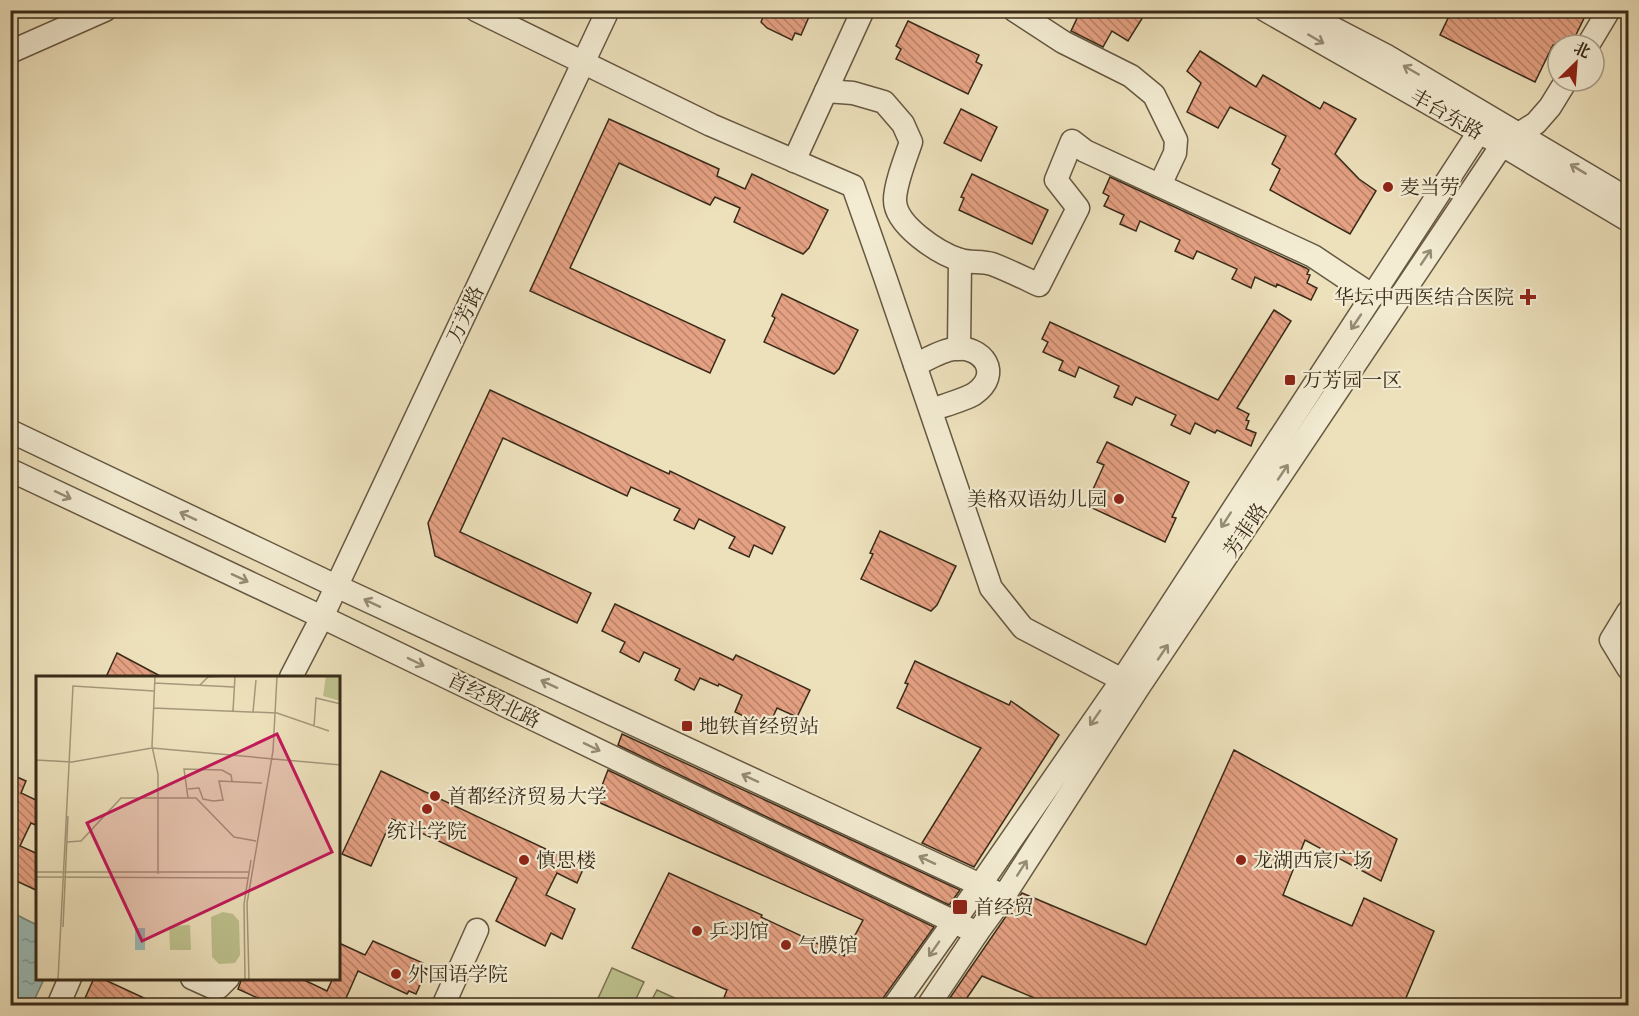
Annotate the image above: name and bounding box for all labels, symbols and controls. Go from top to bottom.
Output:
north arrow [1546,33,1606,93]
one-way arrow [1307,34,1324,46]
text: 北 [1570,38,1593,63]
one-way arrow [1403,63,1420,75]
street label: 丰台东路 [1406,84,1488,145]
one-way arrow [1570,163,1587,175]
place label: 麦当劳 [1400,175,1460,200]
marker: 麦当劳 [1381,180,1395,194]
one-way arrow [1420,250,1432,266]
street label: 万芳路 [441,282,489,347]
place label: 华坛中西医结合医院 [1334,285,1514,310]
marker: 华坛中西医结合医院 [1519,288,1537,306]
one-way arrow [1350,313,1362,330]
place label: 万芳园一区 [1302,368,1402,393]
marker: 万芳园一区 [1283,373,1297,387]
one-way arrow [1277,464,1289,481]
place label: 美格双语幼儿园 [967,487,1107,512]
one-way arrow [54,490,72,502]
marker: 美格双语幼儿园 [1112,492,1126,506]
street label: 芳菲路 [1218,498,1273,562]
one-way arrow [180,509,198,521]
one-way arrow [1219,511,1231,528]
one-way arrow [230,573,248,585]
one-way arrow [363,596,381,608]
one-way arrow [1157,644,1169,660]
one-way arrow [406,657,424,669]
street label: 首经贸北路 [443,667,544,734]
inset map [36,676,340,980]
one-way arrow [540,678,558,690]
one-way arrow [1089,710,1101,726]
place label: 地铁首经贸站 [699,714,819,739]
marker: 地铁首经贸站 [680,719,694,733]
one-way arrow [582,741,600,753]
one-way arrow [742,771,760,783]
place label: 首都经济贸易大学 [447,784,607,809]
marker: 首都经济贸易大学 [428,789,442,803]
marker: 统计学院 [420,802,434,816]
place label: 统计学院 [387,819,467,844]
place label: 慎思楼 [536,848,596,873]
place label: 龙湖西宸广场 [1253,848,1373,873]
marker: 慎思楼 [517,853,531,867]
marker: 龙湖西宸广场 [1234,853,1248,867]
one-way arrow [919,854,937,866]
one-way arrow [1017,860,1029,877]
place label: 首经贸 [974,895,1034,920]
marker: 首经贸 [951,898,969,916]
place label: 乒羽馆 [709,919,769,944]
marker: 乒羽馆 [690,924,704,938]
place label: 气膜馆 [798,933,858,958]
marker: 气膜馆 [779,938,793,952]
one-way arrow [928,941,940,957]
place label: 外国语学院 [408,962,508,987]
marker: 外国语学院 [389,967,403,981]

